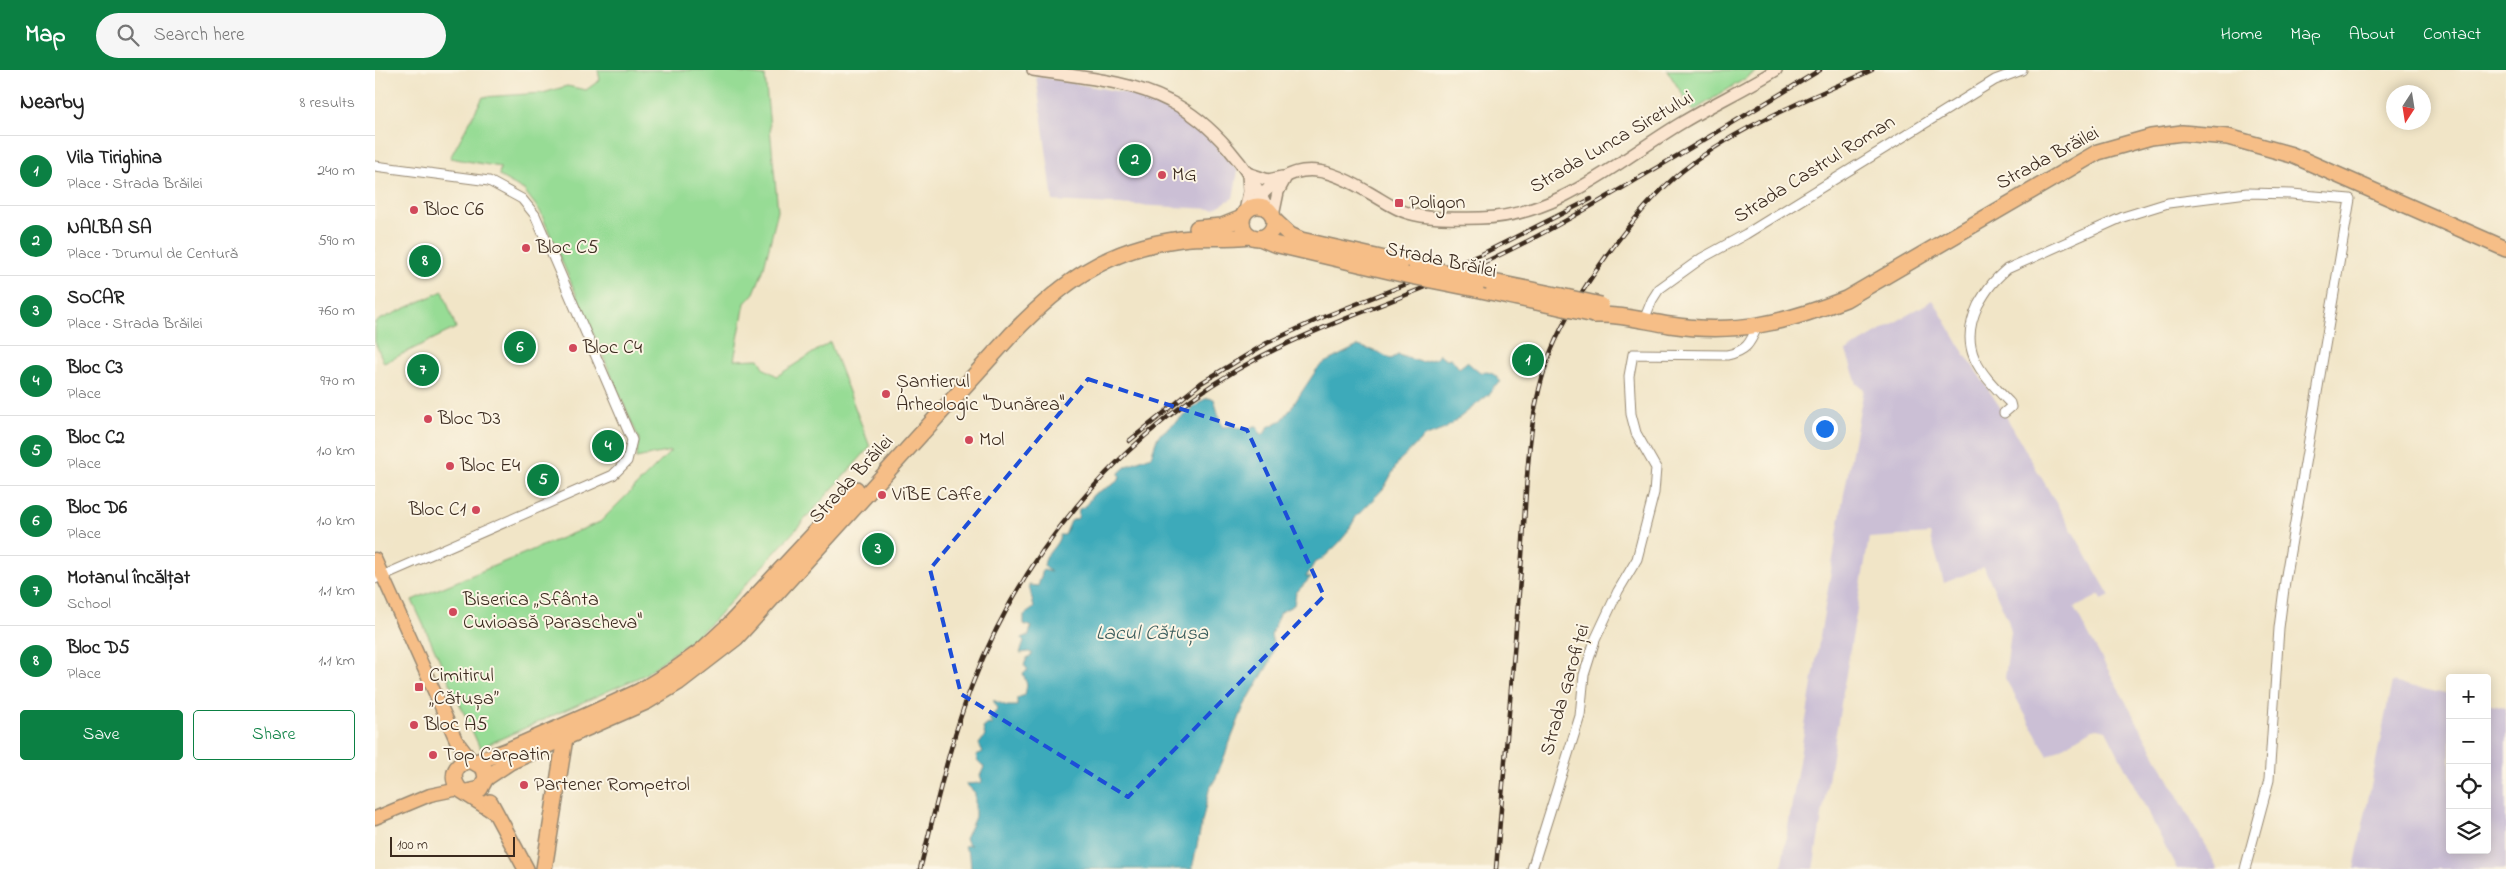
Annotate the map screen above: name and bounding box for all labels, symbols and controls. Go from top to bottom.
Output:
search box [96,13,446,58]
text: Map [25,18,66,53]
icon: search [114,21,142,49]
text: Search here [154,22,245,49]
text: Home [2221,22,2262,48]
text: Map [2290,22,2321,48]
text: About [2349,22,2395,48]
text: Contact [2423,22,2481,48]
street label: Strada Lunca Siretului [1525,84,1699,202]
north arrow [2386,85,2431,130]
text: Nearby [20,88,84,118]
text: 8 results [299,91,355,115]
street label: Strada Castrul Roman [1729,108,1902,232]
street label: Strada Brăilei [1991,120,2105,198]
pin: 2 [1119,141,1151,179]
text: Vila Tirighina [67,145,162,172]
text: 1 [33,159,39,183]
text: 240 m [317,159,355,183]
place label: MG [1172,161,1197,190]
marker: MG [1156,169,1168,181]
text: Place · Strada Brăilei [67,172,203,196]
place label: Poligon [1409,189,1466,219]
place label: Bloc C6 [423,196,484,225]
marker: Poligon [1393,197,1405,209]
marker: Bloc C6 [408,204,420,216]
text: NALBA SA [67,215,152,242]
text: 2 [32,229,40,253]
text: 590 m [318,229,355,253]
place label: Bloc C5 [535,234,598,263]
street label: Strada Brăilei [1383,235,1499,287]
text: Place · Drumul de Centură [67,242,238,266]
pin: 8 [409,242,441,280]
marker: Bloc C5 [520,242,532,254]
text: SOCAR [67,285,124,312]
text: 3 [33,299,39,323]
text: 760 m [318,299,355,323]
text: Place · Strada Brăilei [67,312,203,336]
pin: 6 [504,328,536,366]
place label: Bloc C4 [582,334,642,363]
pin: 1 [1512,341,1544,379]
marker: Bloc C4 [567,342,579,354]
pin: 7 [407,351,439,389]
text: Bloc C3 [67,355,123,382]
place label: Șantierul Arheologic "Dunărea" [896,368,1065,421]
text: 4 [33,369,39,393]
text: 970 m [320,369,355,393]
text: Place [67,382,101,406]
marker: Șantierul Arheologic "Dunărea" [880,388,892,400]
place label: Bloc D3 [437,405,501,434]
marker: Bloc D3 [422,413,434,425]
your location [1812,416,1838,442]
text: Bloc C2 [67,425,125,452]
place label: Mol [979,426,1004,455]
pin: 4 [592,427,624,465]
street label: Strada Brăilei [803,429,901,531]
marker: Mol [963,434,975,446]
text: 5 [31,439,41,463]
text: 1.0 km [316,439,355,463]
text: Place [67,452,101,476]
place label: Bloc E4 [459,452,520,481]
marker: Bloc E4 [444,460,456,472]
pin: 5 [527,461,559,499]
place label: ViBE Caffe [891,481,982,510]
marker: ViBE Caffe [876,489,888,501]
text: Bloc D6 [67,495,127,522]
place label: Bloc C1 [408,496,466,525]
marker: Bloc C1 [470,504,482,516]
text: 6 [32,509,40,533]
text: 1.0 km [316,509,355,533]
text: Place [67,522,101,546]
pin: 3 [862,530,894,568]
text: Motanul încălțat [67,565,190,592]
text: 7 [33,579,39,603]
text: 1.1 km [318,579,355,603]
place label: Biserica „Sfânta Cuvioasă Parascheva" [462,586,642,638]
text: School [67,592,111,616]
marker: Biserica „Sfânta Cuvioasă Parascheva" [447,606,459,618]
water label: Lacul Cătușa [1096,619,1209,649]
street label: Strada Garofiței [1533,621,1599,759]
text: Bloc D5 [67,635,130,662]
text: 8 [33,649,39,673]
text: 1.1 km [318,649,355,673]
text: Place [67,662,101,686]
place label: Cimitirul „Cătușa” [429,662,499,714]
map controls [2446,674,2491,854]
button: + [2446,674,2491,719]
marker: Cimitirul „Cătușa” [413,681,425,693]
button: Save [20,710,183,760]
button: Share [193,710,355,760]
place label: Bloc A5 [423,711,488,740]
marker: Bloc A5 [408,719,420,731]
button: − [2446,719,2491,764]
place label: Top Carpatin [443,741,550,770]
marker: Top Carpatin [427,749,439,761]
button: locate [2446,764,2491,809]
place label: Partener Rompetrol [534,771,690,800]
marker: Partener Rompetrol [518,779,530,791]
button: layers [2446,809,2491,854]
scale bar [390,834,515,857]
text: 100 m [397,835,428,856]

